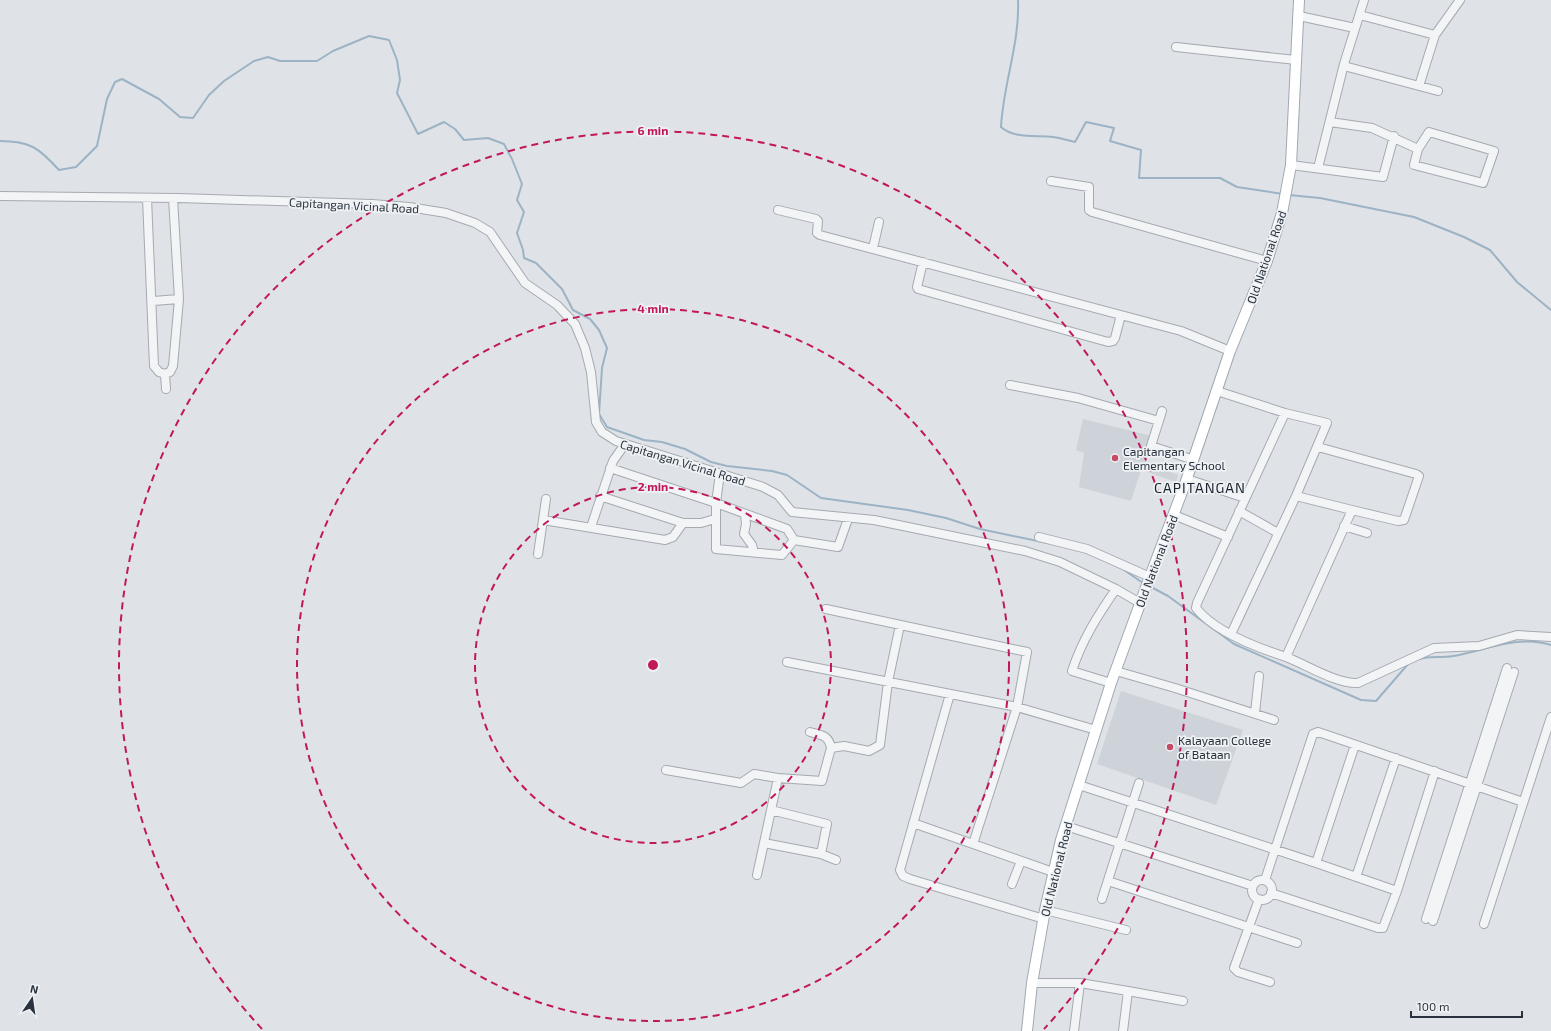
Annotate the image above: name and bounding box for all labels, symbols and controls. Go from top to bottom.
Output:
text: 6 min [638,123,668,137]
street label: Capitangan Vicinal Road [289,195,419,215]
street label: Old National Road [1243,209,1289,305]
text: 4 min [637,301,669,315]
street label: Capitangan Vicinal Road [619,436,747,488]
place label: Capitangan Elementary School [1123,444,1226,472]
marker: Capitangan Elementary School [1110,453,1120,463]
text: 2 min [638,479,668,493]
district label: CAPITANGAN [1154,479,1246,496]
street label: Old National Road [1132,513,1180,609]
centre of rings [646,658,660,672]
place label: Kalayaan College of Bataan [1178,733,1271,761]
marker: Kalayaan College of Bataan [1165,742,1175,752]
street label: Old National Road [1037,820,1075,918]
north arrow [12,979,52,1019]
text: N [29,982,40,996]
scale bar [1411,993,1522,1019]
text: 100 m [1417,999,1449,1013]

